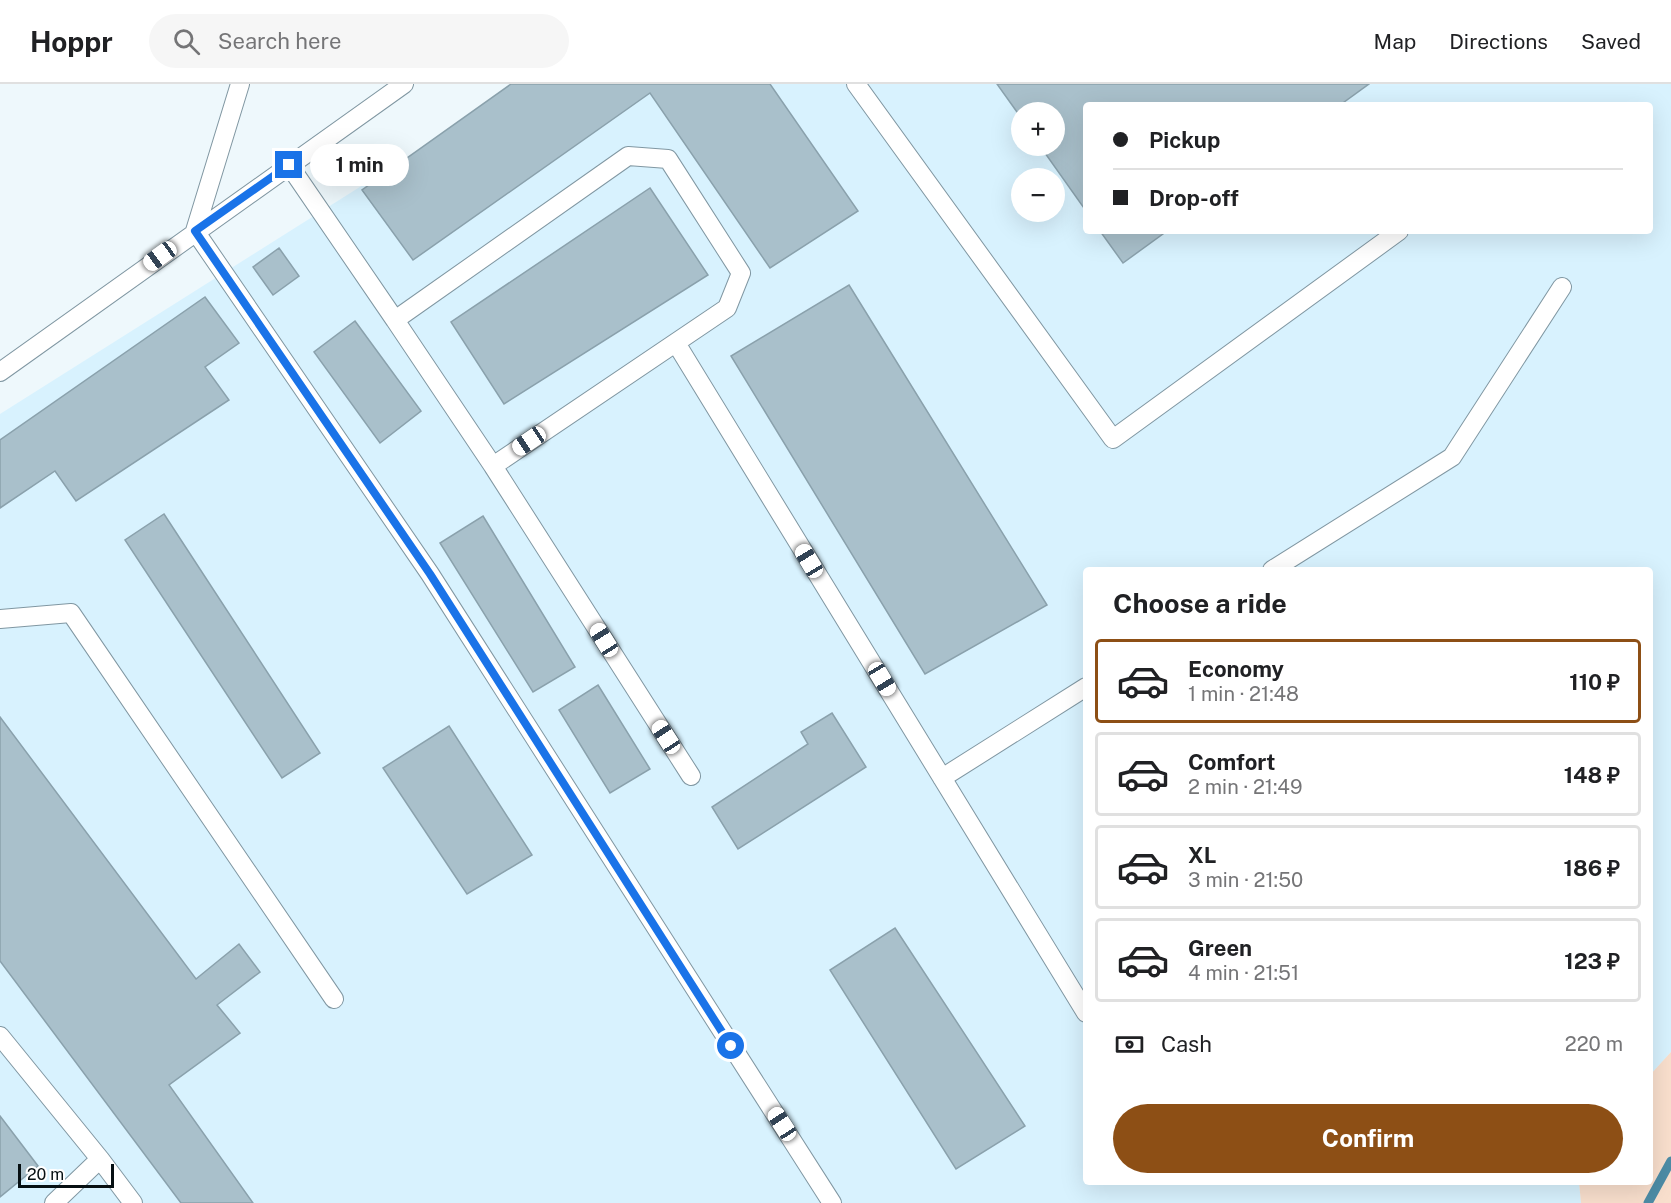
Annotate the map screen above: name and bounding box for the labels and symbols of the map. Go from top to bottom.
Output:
callout: 1 min [310,144,409,186]
route end [275,151,302,178]
car [140,238,180,274]
car [509,423,549,459]
car [792,541,826,581]
car [587,620,621,660]
car [865,659,899,699]
car [649,717,683,757]
route start [717,1032,744,1059]
car [765,1104,799,1144]
scale bar [18,1161,114,1188]

